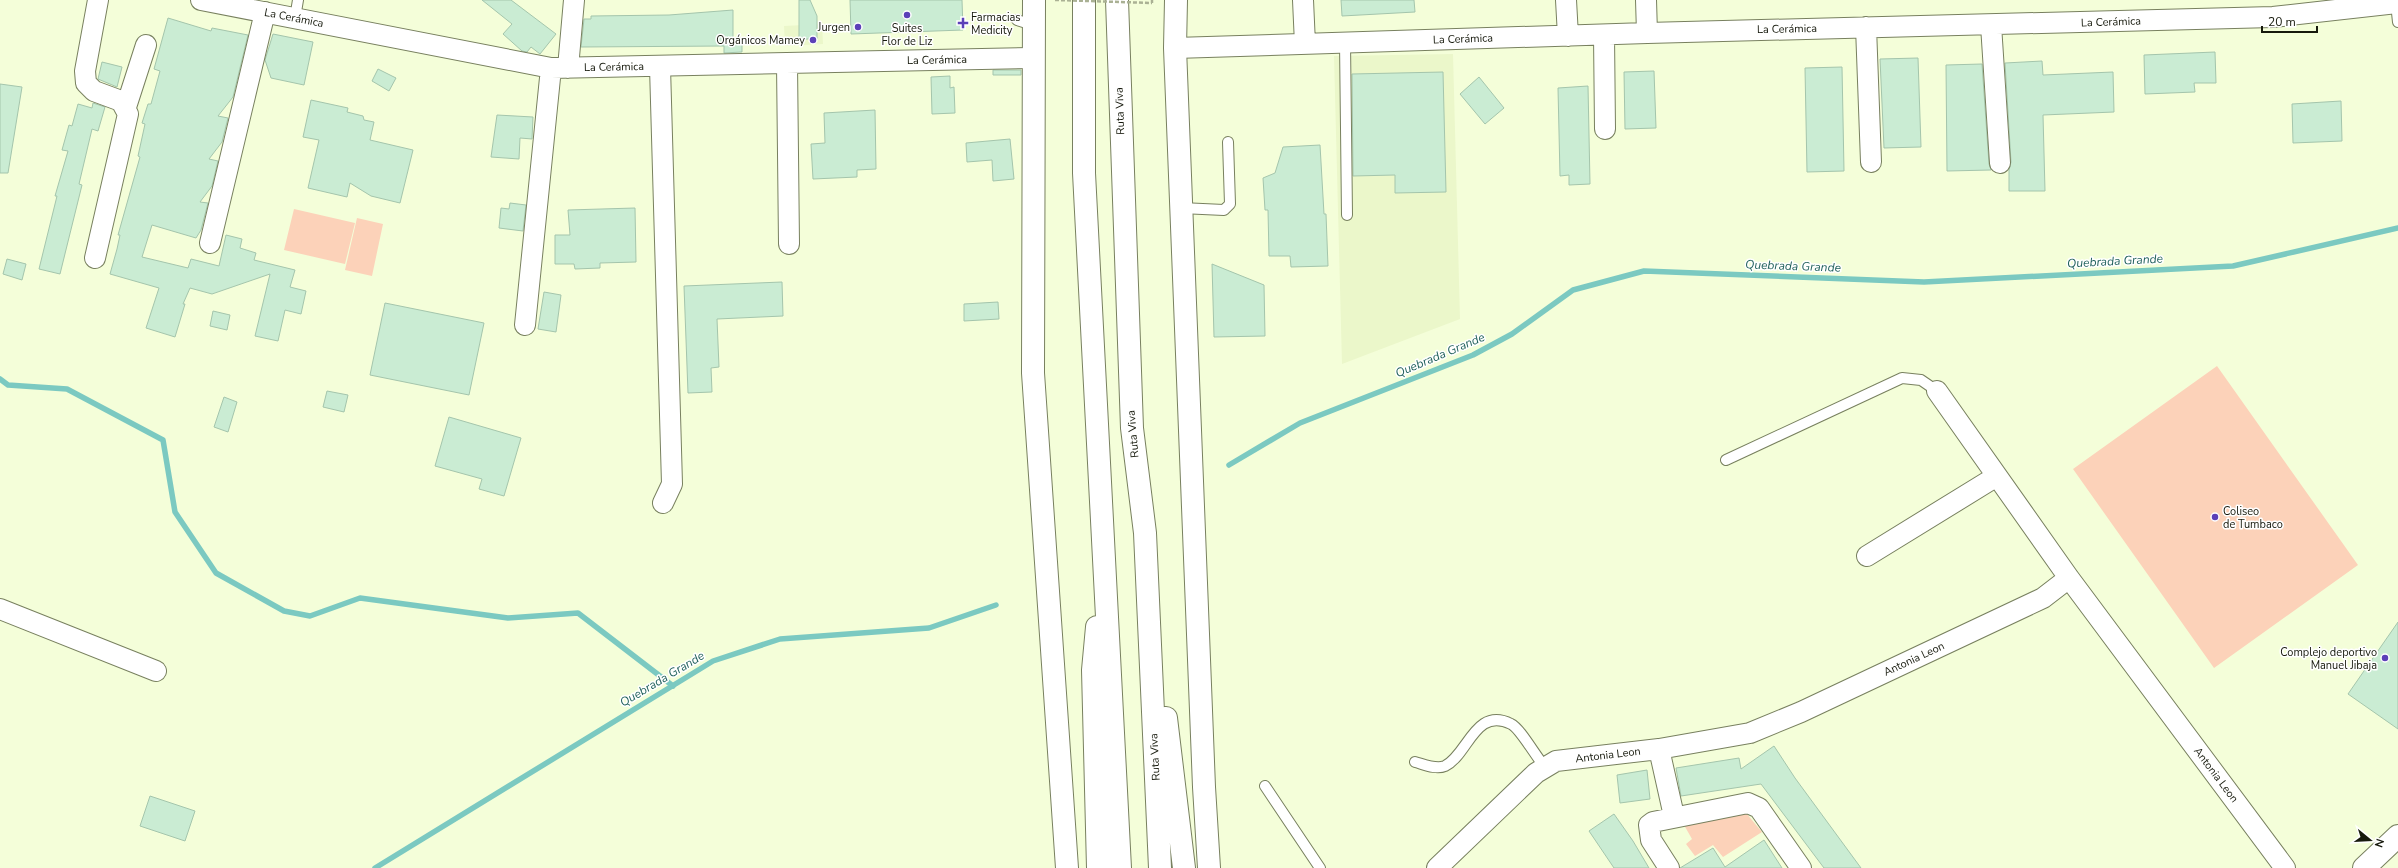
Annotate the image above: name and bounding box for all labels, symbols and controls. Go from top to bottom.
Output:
street label: La Cerámica [263,5,325,31]
scale bar [2262,8,2317,34]
marker: Suites Flor de Liz [902,10,912,20]
place label: Farmacias Medicity [971,10,1021,38]
street label: La Cerámica [2081,13,2141,31]
text: 20 m [2268,14,2296,30]
marker: Farmacias Medicity [958,18,968,28]
place label: Jurgen [817,20,850,35]
place label: Suites Flor de Liz [882,21,932,49]
street label: La Cerámica [1757,21,1817,37]
marker: Jurgen [853,22,863,32]
street label: La Cerámica [1433,30,1493,48]
place label: Orgánicos Mamey [716,33,805,48]
marker: Orgánicos Mamey [808,35,818,45]
street label: La Cerámica [907,52,967,68]
street label: La Cerámica [584,59,644,75]
street label: Ruta Viva [1112,87,1128,135]
water label: Quebrada Grande [2067,250,2164,271]
water label: Quebrada Grande [1745,256,1842,276]
water label: Quebrada Grande [1393,329,1488,381]
street label: Ruta Viva [1123,409,1143,458]
place label: Coliseo de Tumbaco [2223,504,2283,532]
marker: Coliseo de Tumbaco [2210,512,2220,522]
street label: Antonia Leon [1881,638,1947,680]
place label: Complejo deportivo Manuel Jibaja [2280,645,2377,673]
water label: Quebrada Grande [617,647,708,711]
marker: Complejo deportivo Manuel Jibaja [2380,653,2390,663]
street label: Ruta Viva [1146,733,1164,781]
street label: Antonia Leon [1574,744,1642,766]
street label: Antonia Leon [2190,744,2242,806]
north arrow [2350,820,2390,860]
text: N [2371,837,2387,849]

